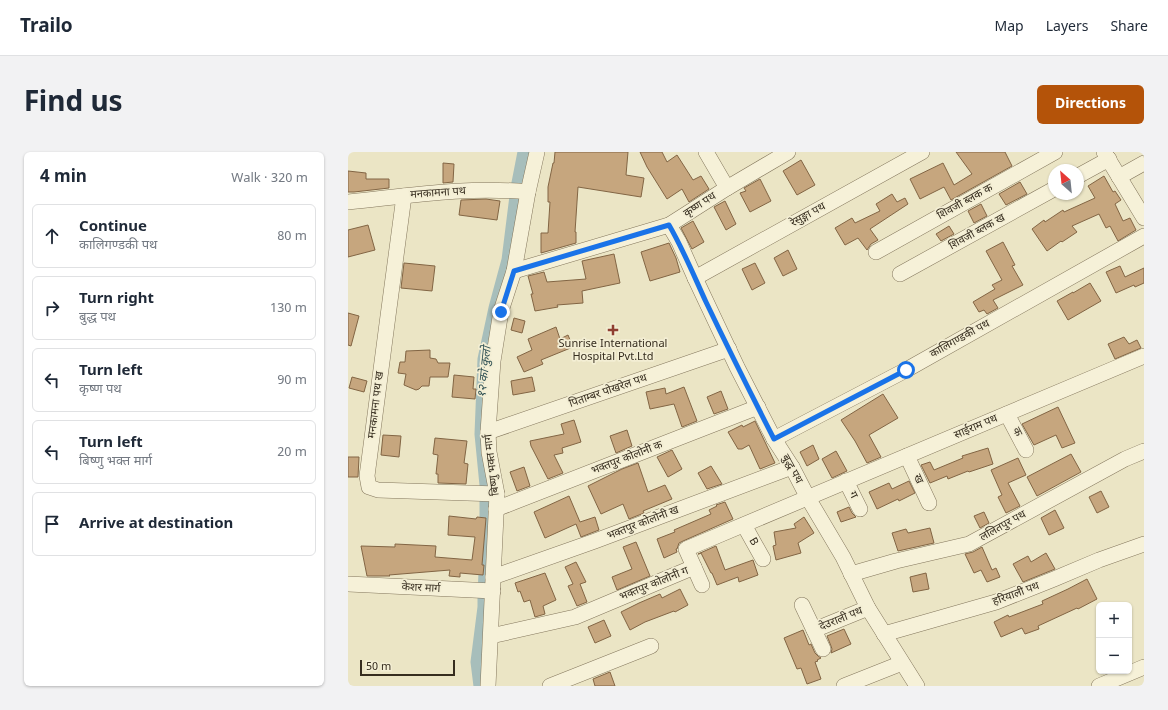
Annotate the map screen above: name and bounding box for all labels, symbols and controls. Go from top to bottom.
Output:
text: Trailo [20,15,73,40]
text: Map [995,18,1024,37]
text: Layers [1046,18,1088,37]
text: Share [1110,18,1148,37]
button: Directions [1037,85,1144,124]
text: Find us [24,86,123,122]
north arrow [1048,164,1084,200]
text: 4 min [40,167,87,189]
text: Walk · 320 m [231,170,308,187]
street label: शिवजी ब्लक क [935,181,996,223]
street label: मनकामना पथ [410,184,467,202]
street label: कृष्ण पथ [681,189,720,221]
street label: रेसुङ्गा पथ [788,199,829,231]
street label: शिवजी ब्लक ख [947,210,1008,253]
text: Continue [79,218,147,237]
icon: ahead [41,225,63,247]
text: 80 m [277,228,307,245]
text: कालिगण्डकी पथ [79,237,157,254]
text: Turn right [79,290,154,309]
icon: right [41,297,63,319]
text: 130 m [270,300,307,317]
route end [492,303,510,321]
text: बुद्ध पथ [79,309,116,326]
street label: कालिगण्डकी पथ [928,316,993,361]
marker: Sunrise International Hospital Pvt.Ltd [607,324,619,336]
place label: Sunrise International Hospital Pvt.Ltd [559,337,667,364]
water label: १२ को कुलो [474,343,496,398]
route start [897,361,915,379]
text: Turn left [79,362,143,381]
icon: left [41,369,63,391]
street label: मनकामना पथ ख [365,370,387,439]
street label: पिताम्बर पोखरेल पथ [567,371,650,411]
text: 90 m [277,372,307,389]
text: कृष्ण पथ [79,381,122,398]
street label: साईराम पथ [952,411,1001,442]
street label: क [1009,425,1025,439]
street label: बिष्णु भक्त मार्ग [481,432,503,497]
text: Turn left [79,434,143,453]
street label: भक्तपुर कोलोनी क [589,438,665,478]
icon: left [41,441,63,463]
text: 20 m [277,444,307,461]
street label: बुद्ध पथ [778,452,806,487]
text: बिष्णु भक्त मार्ग [79,453,152,470]
street label: ख [910,472,927,487]
street label: ग [845,489,861,502]
street label: भक्तपुर कोलोनी ख [605,503,682,543]
street label: ललितपुर पथ [977,507,1030,544]
icon: arrive [41,513,63,535]
text: Arrive at destination [79,515,233,534]
street label: B [745,535,761,548]
street label: भक्तपुर कोलोनी ग [617,564,691,604]
street label: हरियाली पथ [991,579,1042,609]
street label: केशर मार्ग [401,580,442,596]
map controls [1096,602,1132,674]
button: + [1096,602,1132,638]
street label: देउराली पथ [817,604,866,634]
button: − [1096,638,1132,674]
scale bar [360,658,455,677]
text: 50 m [366,660,391,674]

